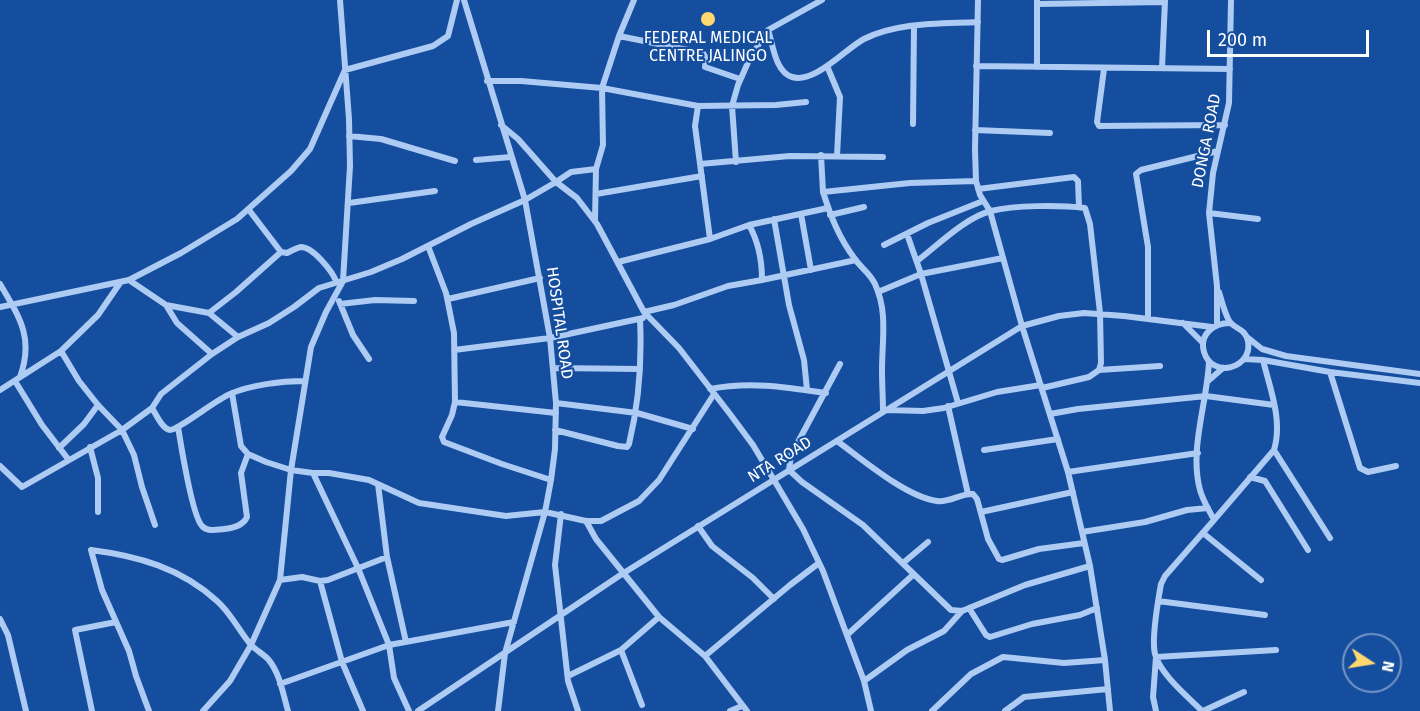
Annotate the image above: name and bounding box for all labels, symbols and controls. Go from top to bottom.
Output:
marker: FEDERAL MEDICAL CENTRE JALINGO [699,10,717,28]
scale bar [1210,18,1372,56]
place label: FEDERAL MEDICAL CENTRE JALINGO [644,29,772,67]
text: 200 m [1218,29,1267,51]
street label: DONGA ROAD [1188,92,1226,190]
street label: HOSPITAL ROAD [542,265,576,381]
street label: NTA ROAD [744,433,816,487]
north arrow [1342,633,1402,693]
text: N [1378,659,1399,674]

